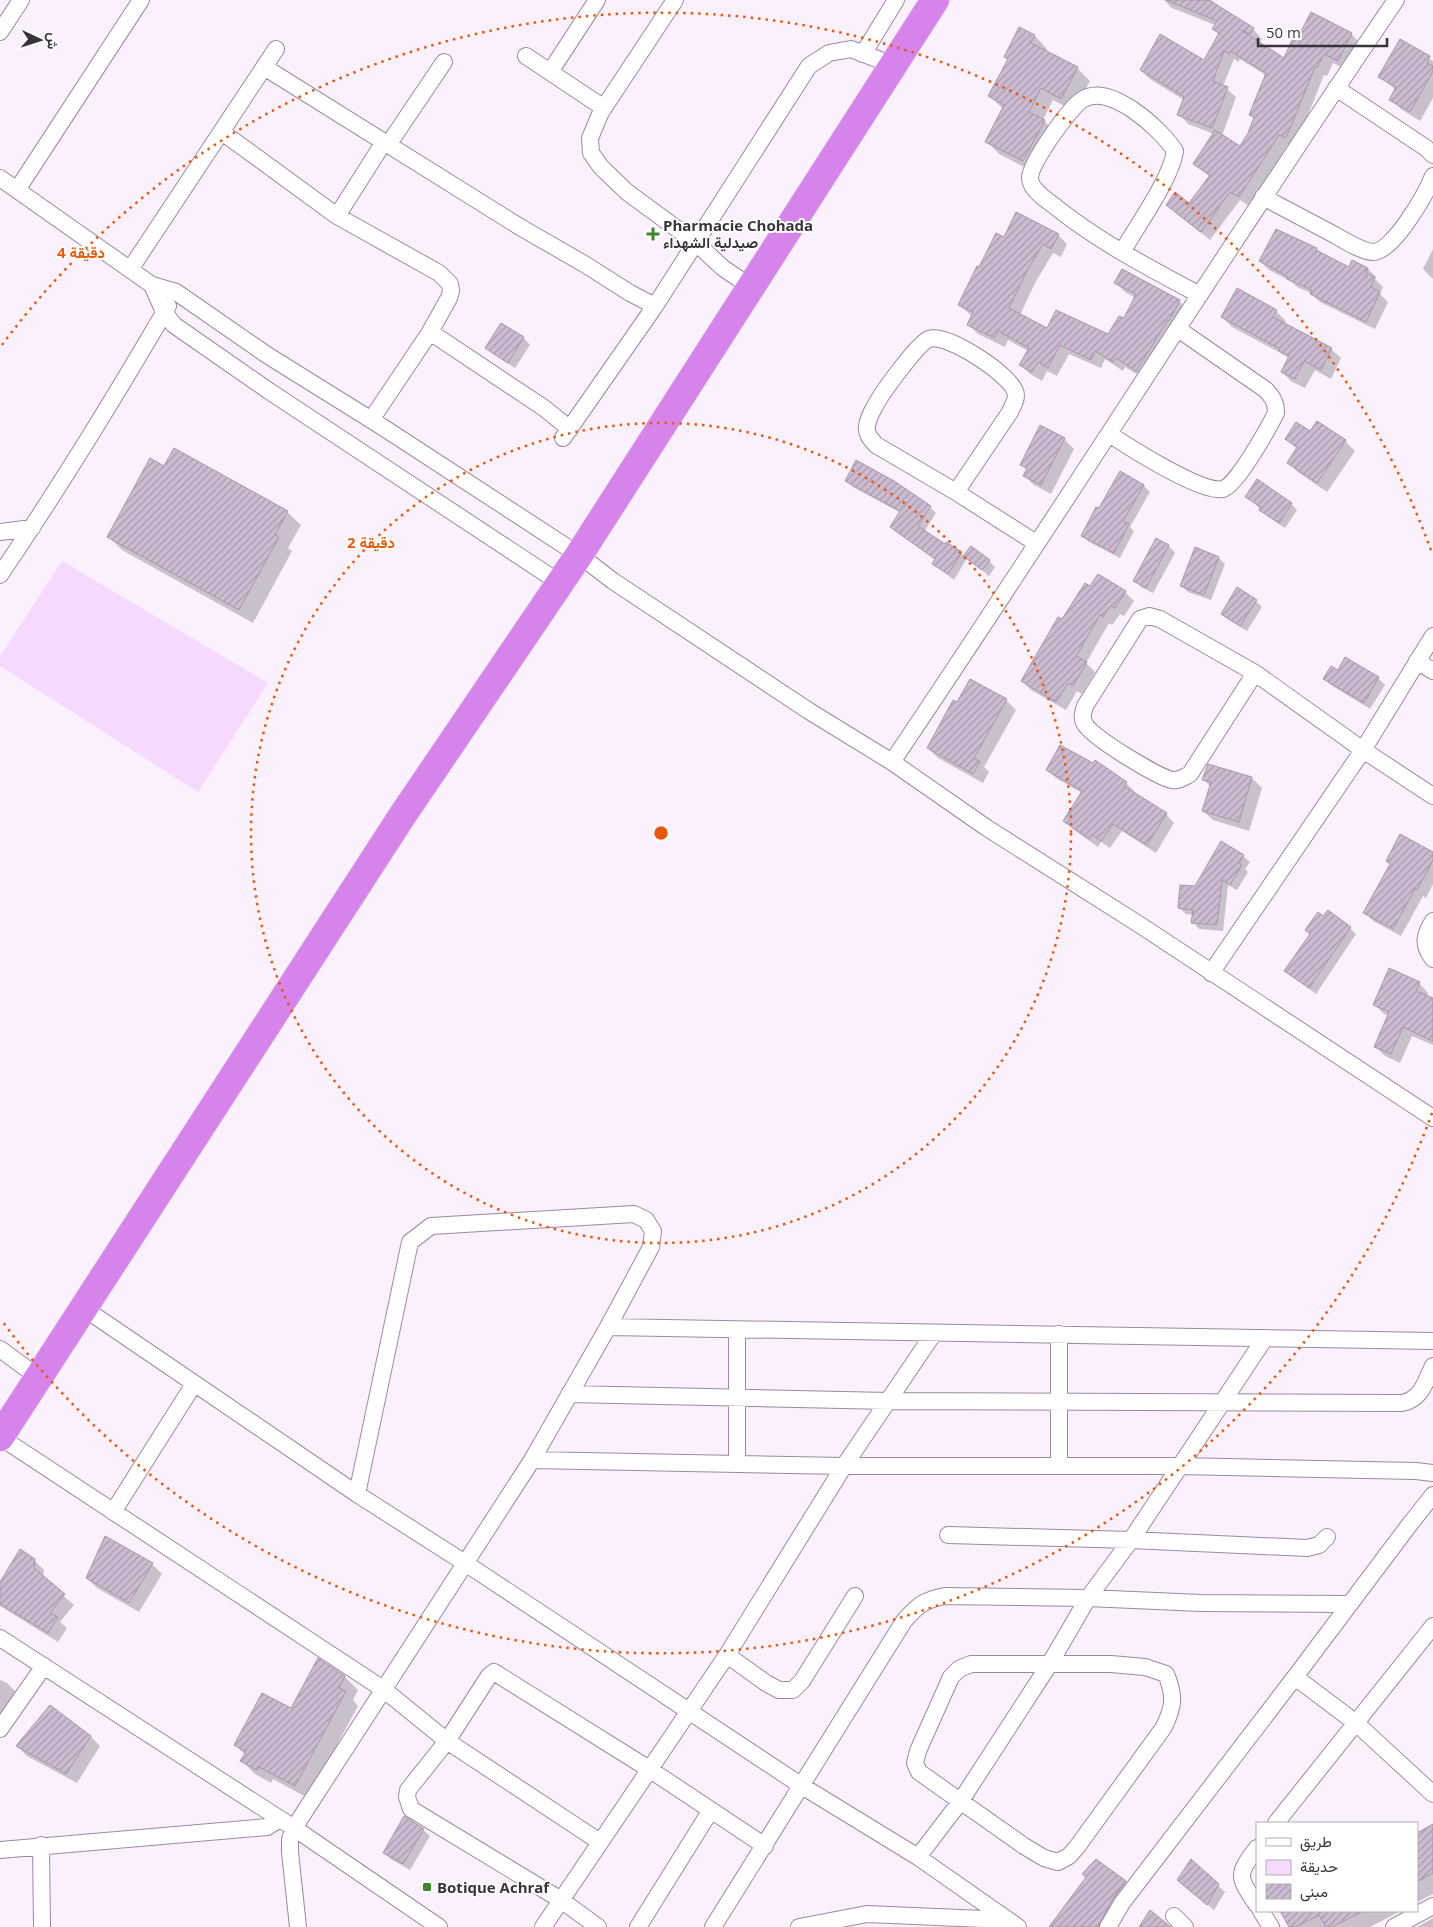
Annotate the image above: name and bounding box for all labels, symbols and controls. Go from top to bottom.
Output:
north arrow [15,15,65,65]
scale bar [1258,15,1387,47]
text: 50 m [1266,22,1301,42]
text: ش [43,32,64,50]
place label: Pharmacie Chohada صيدلية الشهداء [663,215,813,252]
marker: Pharmacie Chohada صيدلية الشهداء [647,228,659,240]
text: 4 دقيقة [57,242,105,262]
text: 2 دقيقة [347,532,395,552]
centre of rings [652,824,670,842]
legend [1256,1822,1418,1912]
text: طريق [1300,1831,1332,1852]
text: حديقة [1300,1856,1338,1876]
place label: Botique Achraf [437,1877,550,1897]
marker: Botique Achraf [421,1881,433,1893]
text: مبنى [1300,1881,1328,1902]

